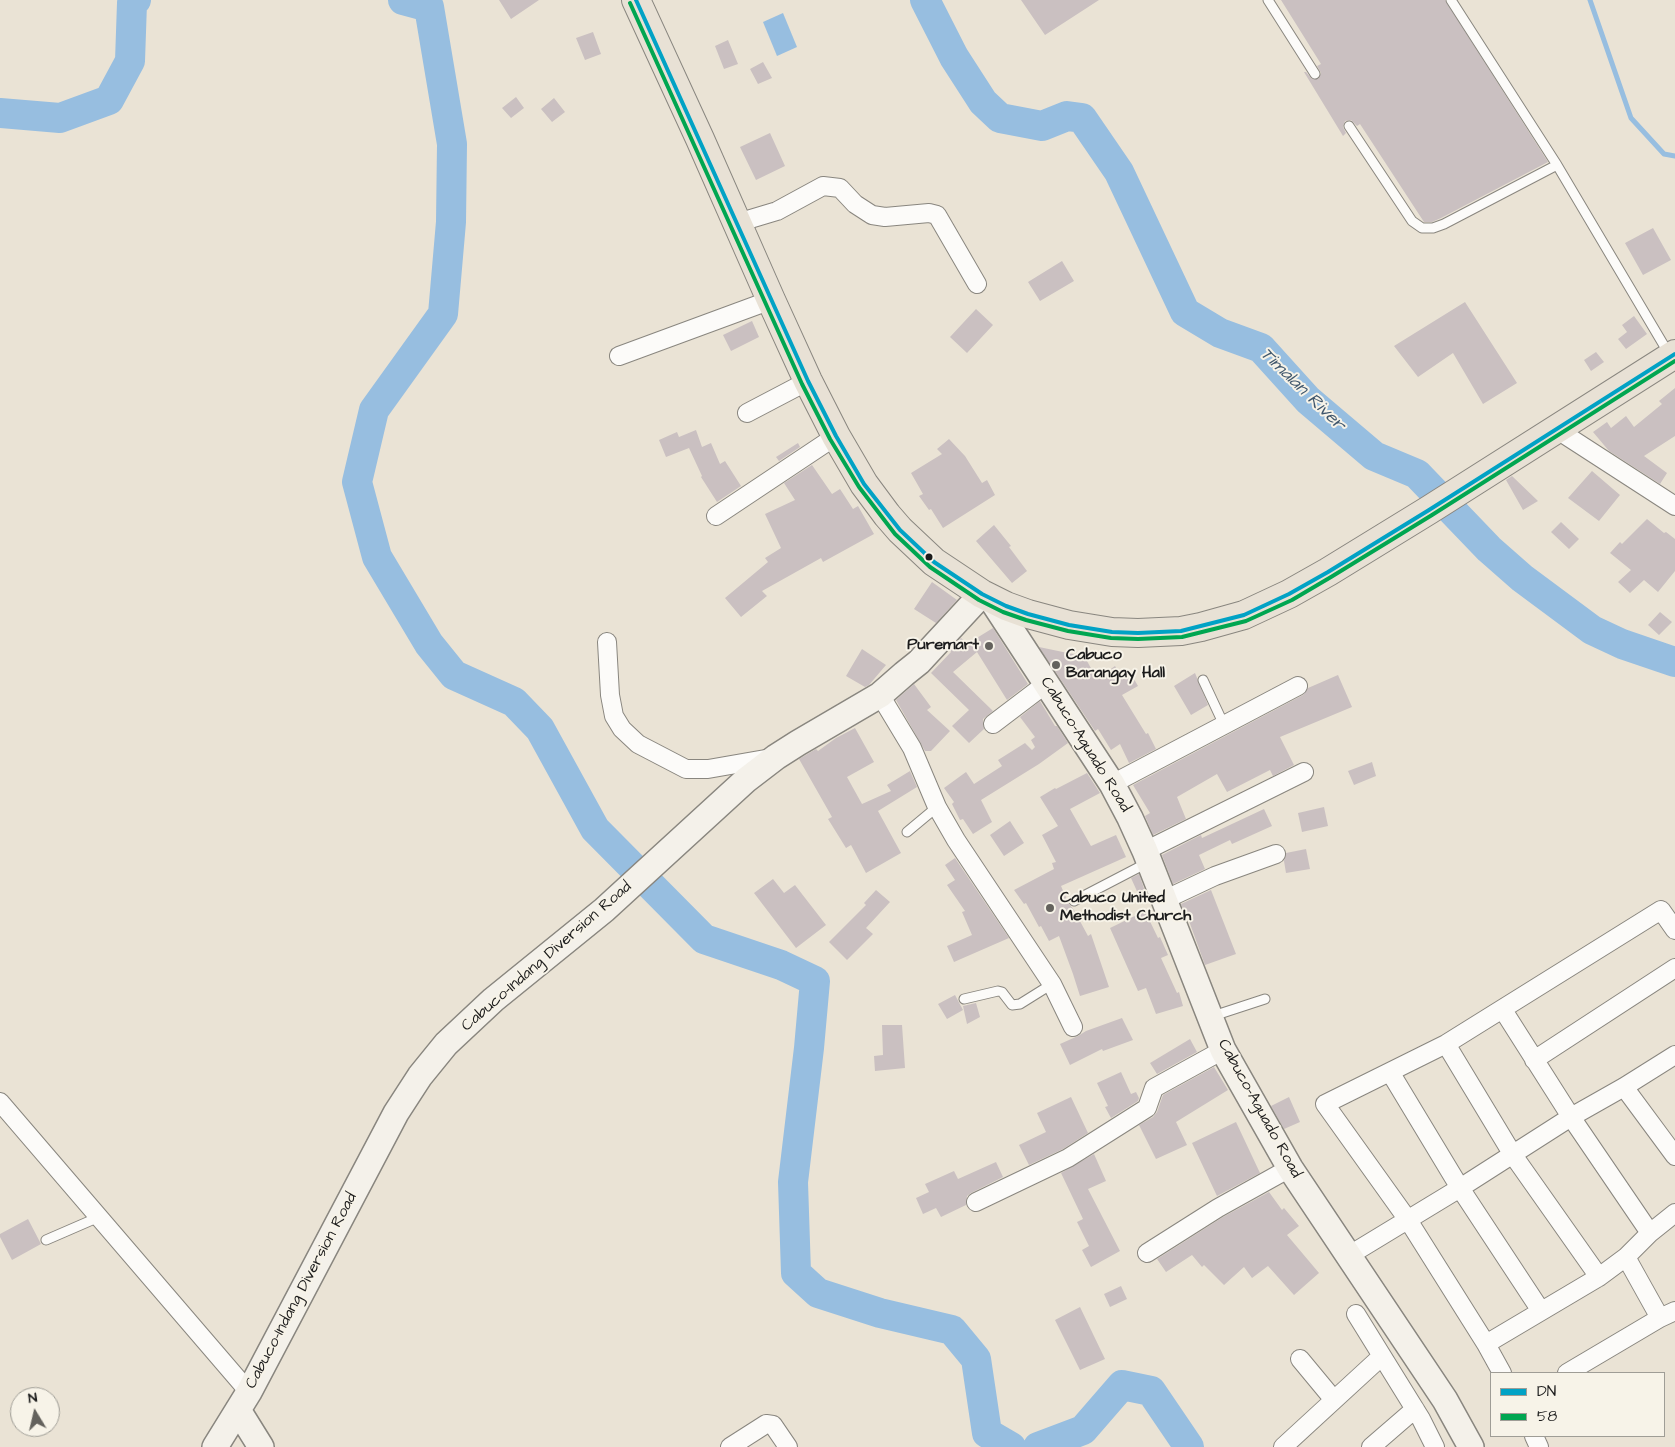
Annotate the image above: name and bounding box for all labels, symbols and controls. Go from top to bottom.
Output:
water label: Timalan River [1255,344,1349,436]
unlabelled marker [924,552,934,562]
place label: Puremart [907,636,979,656]
marker: Puremart [983,640,995,652]
place label: Cabuco Barangay Hall [1066,646,1165,684]
marker: Cabuco Barangay Hall [1050,659,1062,671]
street label: Cabuco-Aguado Road [1036,674,1134,816]
street label: Cabuco-Indang Diversion Road [458,878,636,1036]
place label: Cabuco United Methodist Church [1060,889,1191,927]
marker: Cabuco United Methodist Church [1044,902,1056,914]
street label: Cabuco-Aguado Road [1213,1036,1305,1182]
street label: Cabuco-Indang Diversion Road [242,1190,362,1392]
legend [1490,1372,1665,1437]
text: DN [1537,1381,1556,1402]
north arrow [10,1387,60,1437]
text: N [27,1388,39,1409]
text: 58 [1537,1406,1557,1427]

